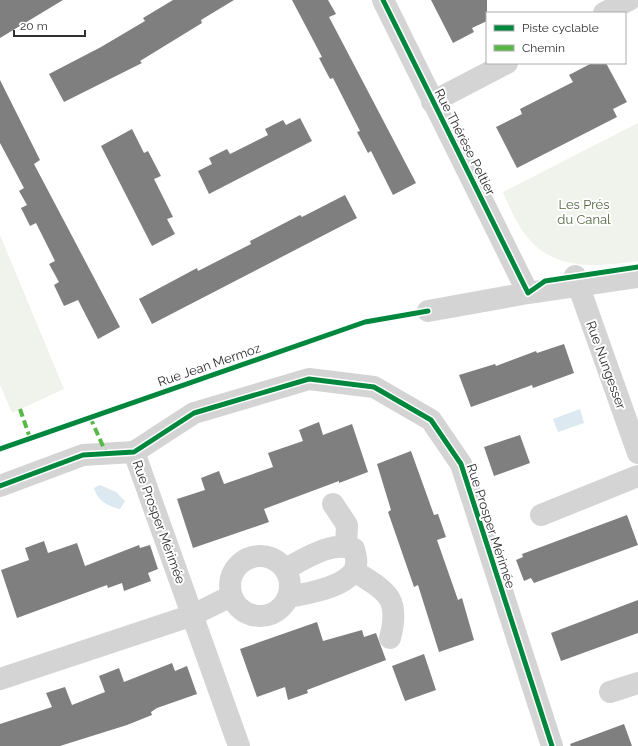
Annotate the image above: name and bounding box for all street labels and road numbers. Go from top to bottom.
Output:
street label: Rue Thérèse Peltier [432,86,499,198]
street label: Rue Nungesser [583,319,629,412]
street label: Rue Jean Mermoz [156,340,262,390]
street label: Rue Prosper Mérimée [130,458,188,586]
street label: Rue Prosper Mérimée [464,462,518,591]

